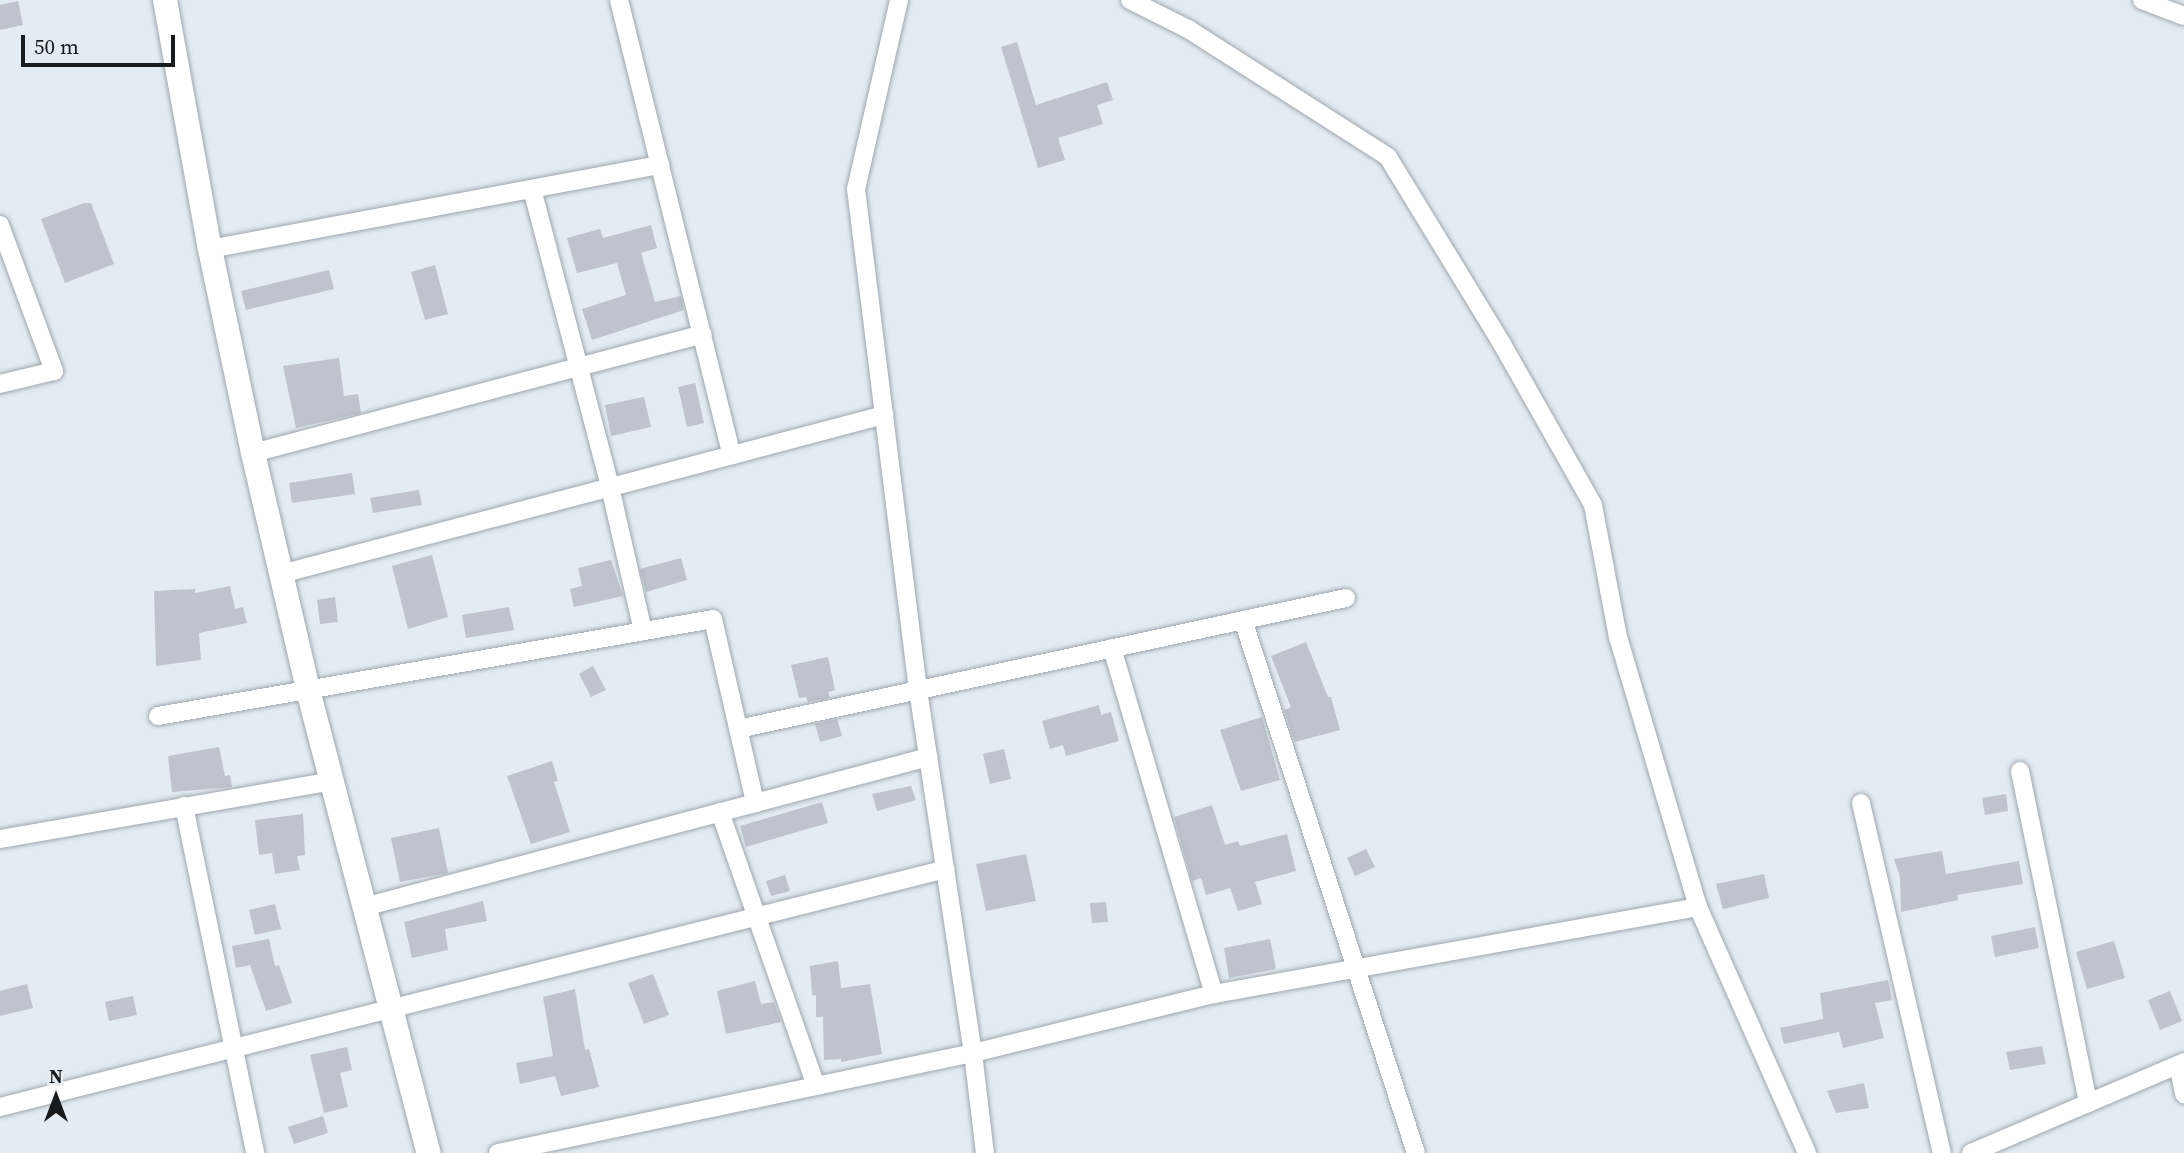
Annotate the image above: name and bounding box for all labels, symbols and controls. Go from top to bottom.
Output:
scale bar [24,21,178,65]
text: 50 m [34,32,79,61]
north arrow [21,1062,91,1132]
text: N [49,1063,63,1089]

